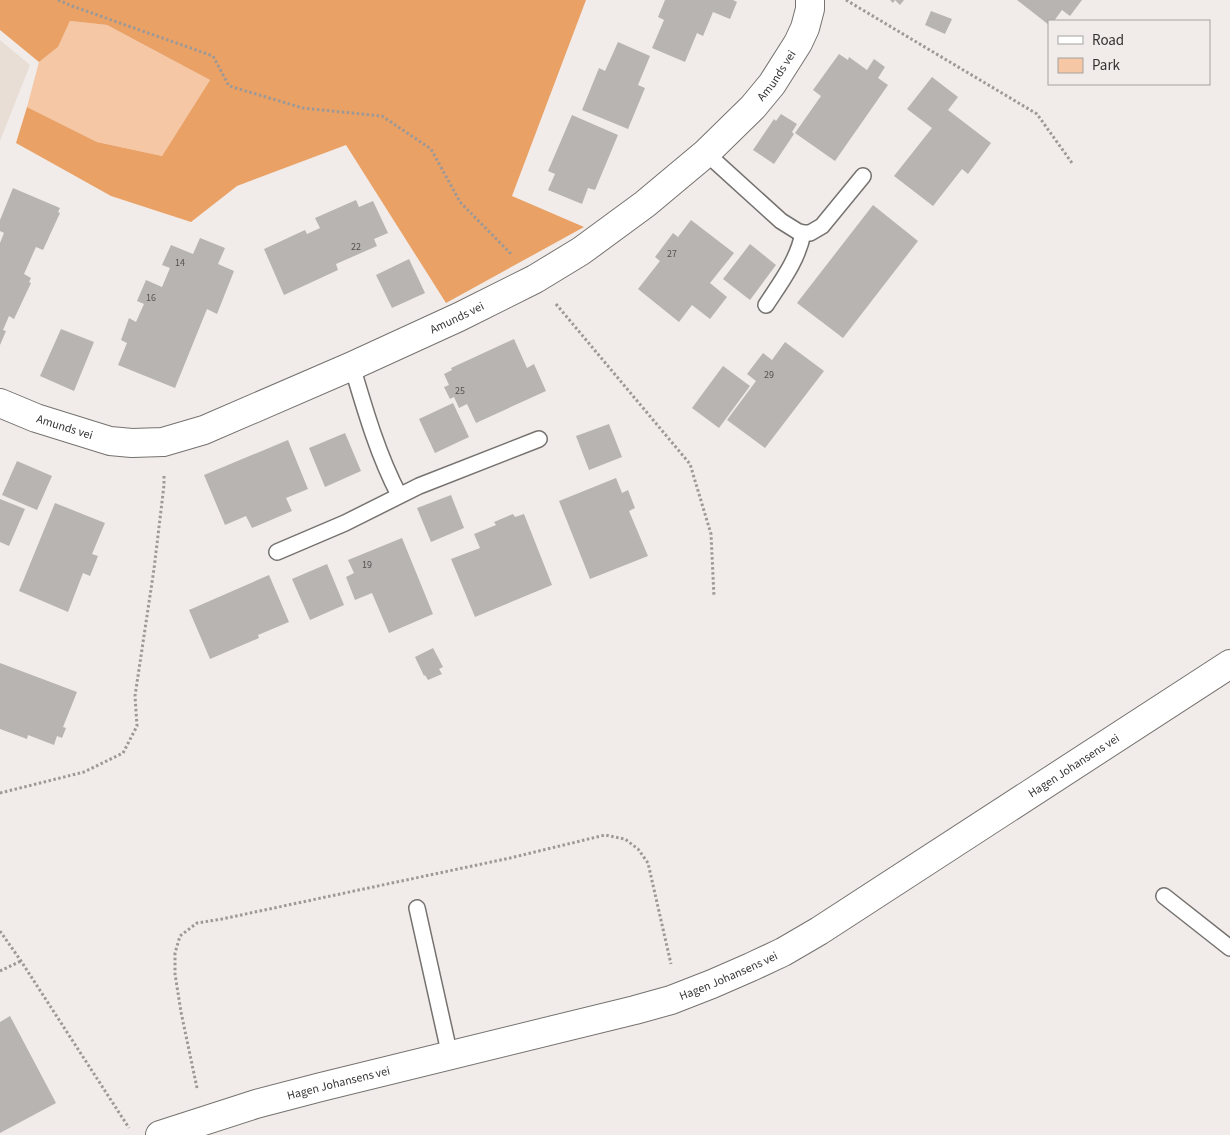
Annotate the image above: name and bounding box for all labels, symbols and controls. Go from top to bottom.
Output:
legend [1048,20,1210,85]
text: Road [1092,30,1124,51]
street label: Amunds vei [753,47,800,105]
text: Park [1092,55,1121,76]
house number: 22 [351,240,361,254]
house number: 27 [667,247,677,261]
house number: 14 [175,256,185,270]
house number: 16 [146,291,156,305]
street label: Amunds vei [427,298,487,338]
house number: 29 [764,368,774,382]
house number: 25 [455,384,465,398]
street label: Amunds vei [34,411,95,444]
house number: 19 [362,558,372,572]
street label: Hagen Johansens vei [1025,730,1123,802]
street label: Hagen Johansens vei [677,948,781,1005]
street label: Hagen Johansens vei [285,1062,392,1105]

